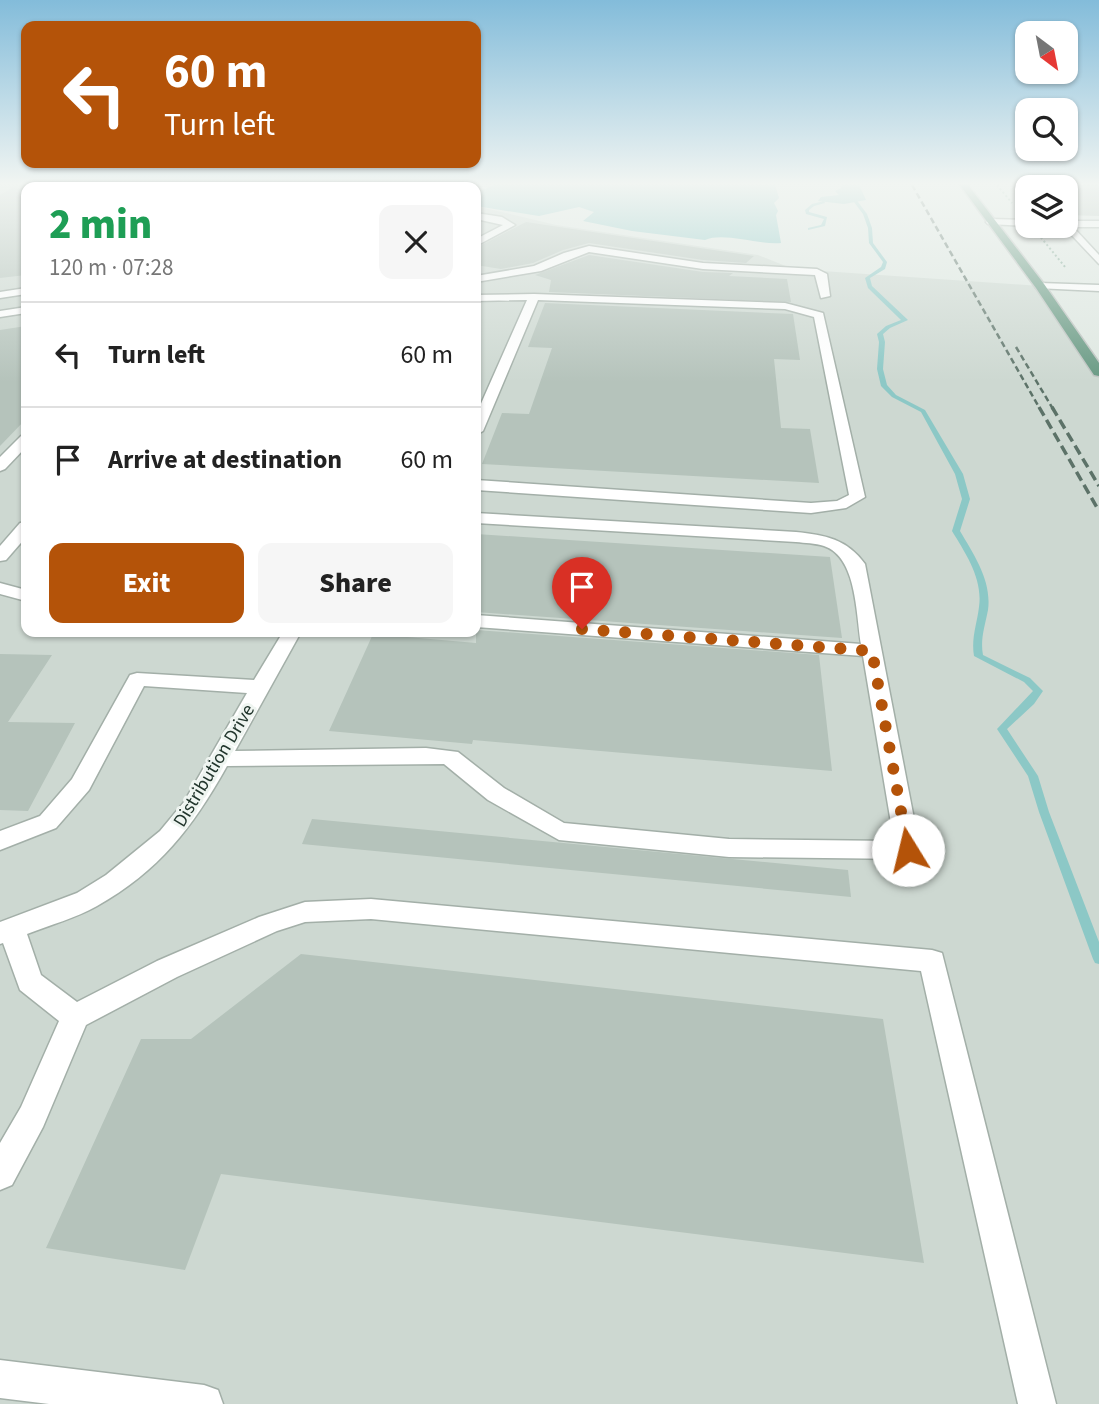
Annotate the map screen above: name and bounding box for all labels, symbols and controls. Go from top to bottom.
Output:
north arrow [1015,21,1078,84]
map controls [1015,21,1078,238]
text: 60 m [164,37,268,107]
icon: left [49,49,140,140]
button: search [1015,98,1078,161]
text: Turn left [164,102,275,148]
button: layers [1015,175,1078,238]
text: 2 min [49,195,152,255]
button: close [379,205,453,279]
text: 120 m · 07:28 [49,251,173,284]
icon: left [49,336,87,374]
text: Turn left [108,336,205,373]
text: 60 m [400,336,453,373]
icon: arrive [49,441,87,479]
text: Arrive at destination [108,441,342,478]
text: 60 m [400,441,453,478]
button: Exit [49,543,244,623]
button: Share [258,543,453,623]
pin [552,557,612,629]
icon: arrive [563,568,601,606]
street label: Distribution Drive [167,699,262,832]
position arrow [871,813,945,887]

